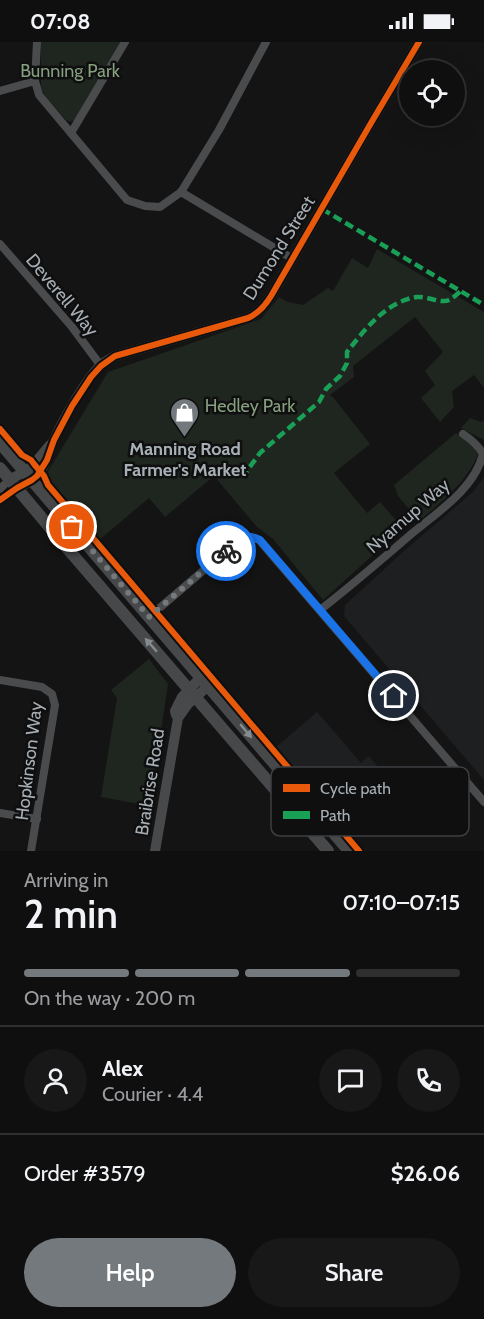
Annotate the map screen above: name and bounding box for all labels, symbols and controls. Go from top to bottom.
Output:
text: 07:08 [30,8,90,35]
park label: Bunning Park [20,60,121,82]
map controls [399,60,465,126]
button: locate [399,60,465,126]
street label: Dumond Street [238,192,320,304]
street label: Deverell Way [21,249,103,341]
park label: Hedley Park [205,395,296,417]
shop icon: Manning Road Farmer's Market [169,396,201,438]
place label: Manning Road Farmer's Market [124,438,246,481]
street label: Nyamup Way [362,474,454,558]
pin [46,501,97,552]
icon: bag [55,510,88,543]
courier [196,521,256,581]
icon: bike [210,535,243,568]
one-way arrow [145,638,158,653]
pin [368,670,419,721]
icon: home [377,679,410,712]
street label: Hopkinson Way [11,700,47,822]
one-way arrow [240,723,253,739]
street label: Braibrise Road [131,727,169,837]
legend [271,767,469,836]
text: Cycle path [320,779,391,798]
text: Path [320,806,351,825]
text: Arriving in [24,868,108,892]
text: 07:10–07:15 [342,889,460,916]
text: 2 min [24,890,118,938]
text: On the way · 200 m [24,986,195,1010]
button: person [24,1049,87,1112]
button: chat [319,1049,382,1112]
button: phone [397,1049,460,1112]
text: Alex [102,1055,143,1082]
text: Courier · 4.4 [102,1082,203,1106]
text: Order #3579 [24,1160,146,1187]
text: $26.06 [391,1160,460,1187]
button: Help [24,1238,236,1307]
button: Share [248,1238,460,1307]

